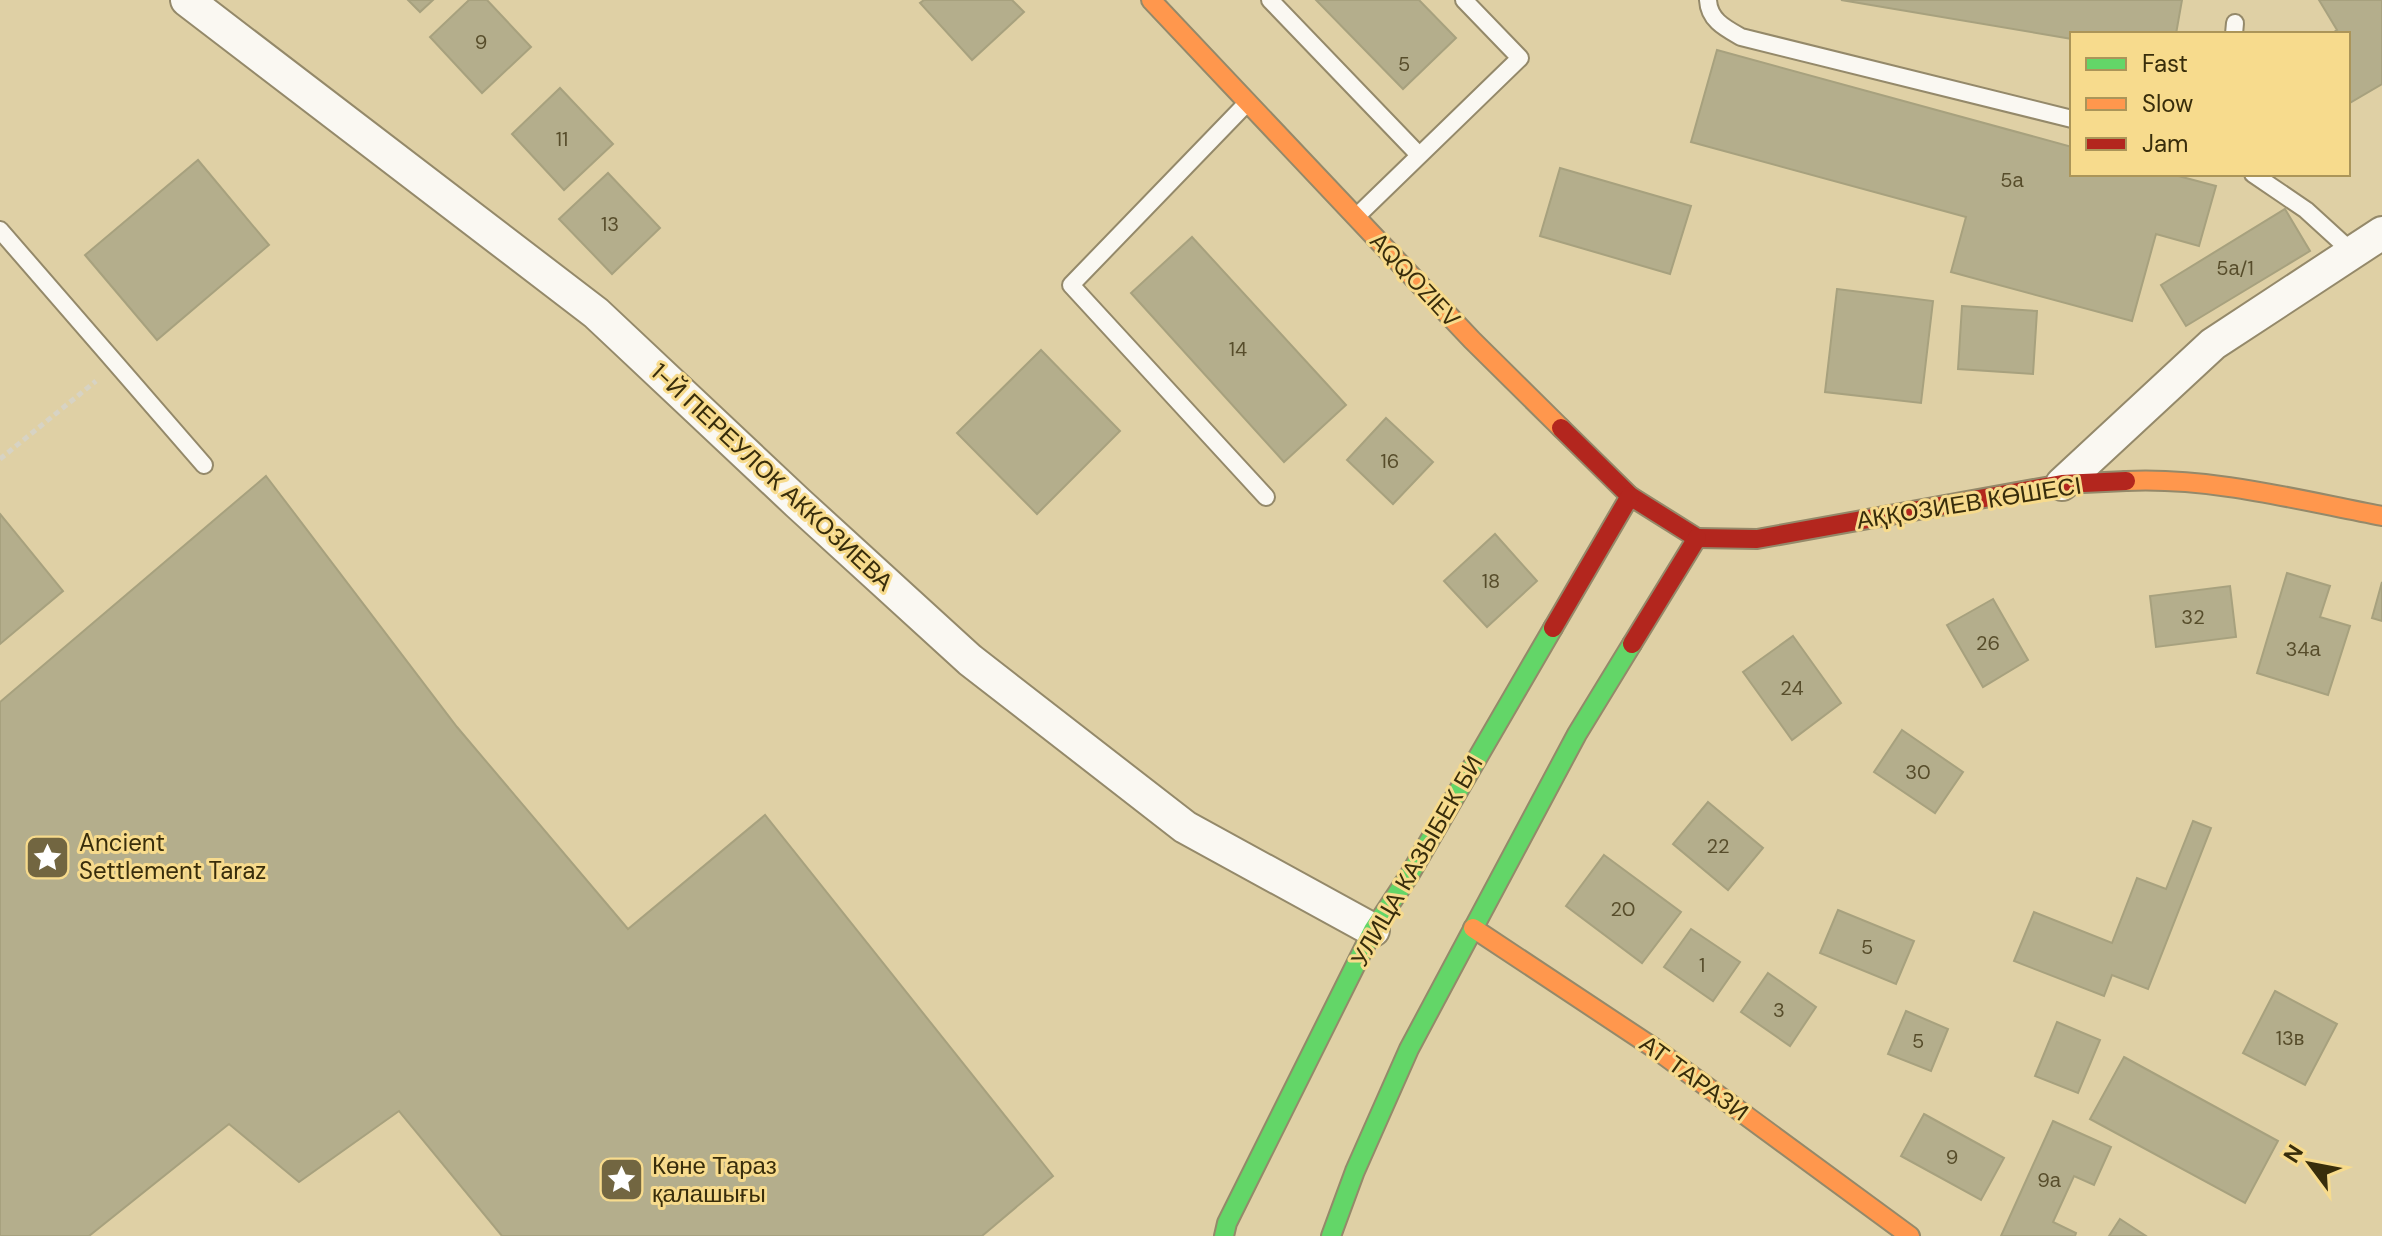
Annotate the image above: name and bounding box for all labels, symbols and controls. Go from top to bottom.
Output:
house number: 9 [475,29,487,55]
legend [2070,32,2350,176]
text: Fast [2142,48,2188,79]
house number: 5 [1398,51,1410,77]
text: Slow [2142,88,2193,119]
house number: 11 [556,126,568,152]
text: Jam [2142,128,2188,159]
house number: 5а [2000,167,2025,193]
house number: 13 [601,211,619,237]
street label: AQQOZIEV [1363,226,1467,334]
house number: 5а/1 [2216,255,2254,281]
house number: 14 [1229,336,1247,362]
street label: 1-Й ПЕРЕУЛОК АККОЗИЕВА [645,356,900,597]
house number: 16 [1381,448,1399,474]
street label: АҚҚОЗИЕВ КӨШЕСІ [1854,469,2084,536]
house number: 18 [1482,568,1500,594]
house number: 32 [2181,604,2205,630]
house number: 26 [1976,630,2000,656]
house number: 34а [2285,636,2321,662]
house number: 24 [1780,675,1804,701]
street label: УЛИЦА КАЗЫБЕК БИ [1344,750,1490,972]
house number: 30 [1905,759,1931,785]
place label: Ancient Settlement Taraz [79,827,266,886]
place icon: Ancient Settlement Taraz [24,833,72,881]
house number: 22 [1706,833,1730,859]
house number: 20 [1611,896,1636,922]
house number: 5 [1861,934,1873,960]
house number: 1 [1699,952,1705,978]
house number: 3 [1773,997,1785,1023]
house number: 13в [2276,1025,2304,1051]
street label: АТ ТАРАЗИ [1634,1028,1755,1127]
house number: 5 [1912,1028,1924,1054]
north arrow [2270,1124,2350,1204]
text: N [2277,1139,2310,1168]
house number: 9 [1946,1144,1958,1170]
place label: Көне Тараз қалашығы [652,1150,777,1209]
place icon: Көне Тараз қалашығы [597,1156,645,1204]
house number: 9а [2037,1167,2062,1193]

